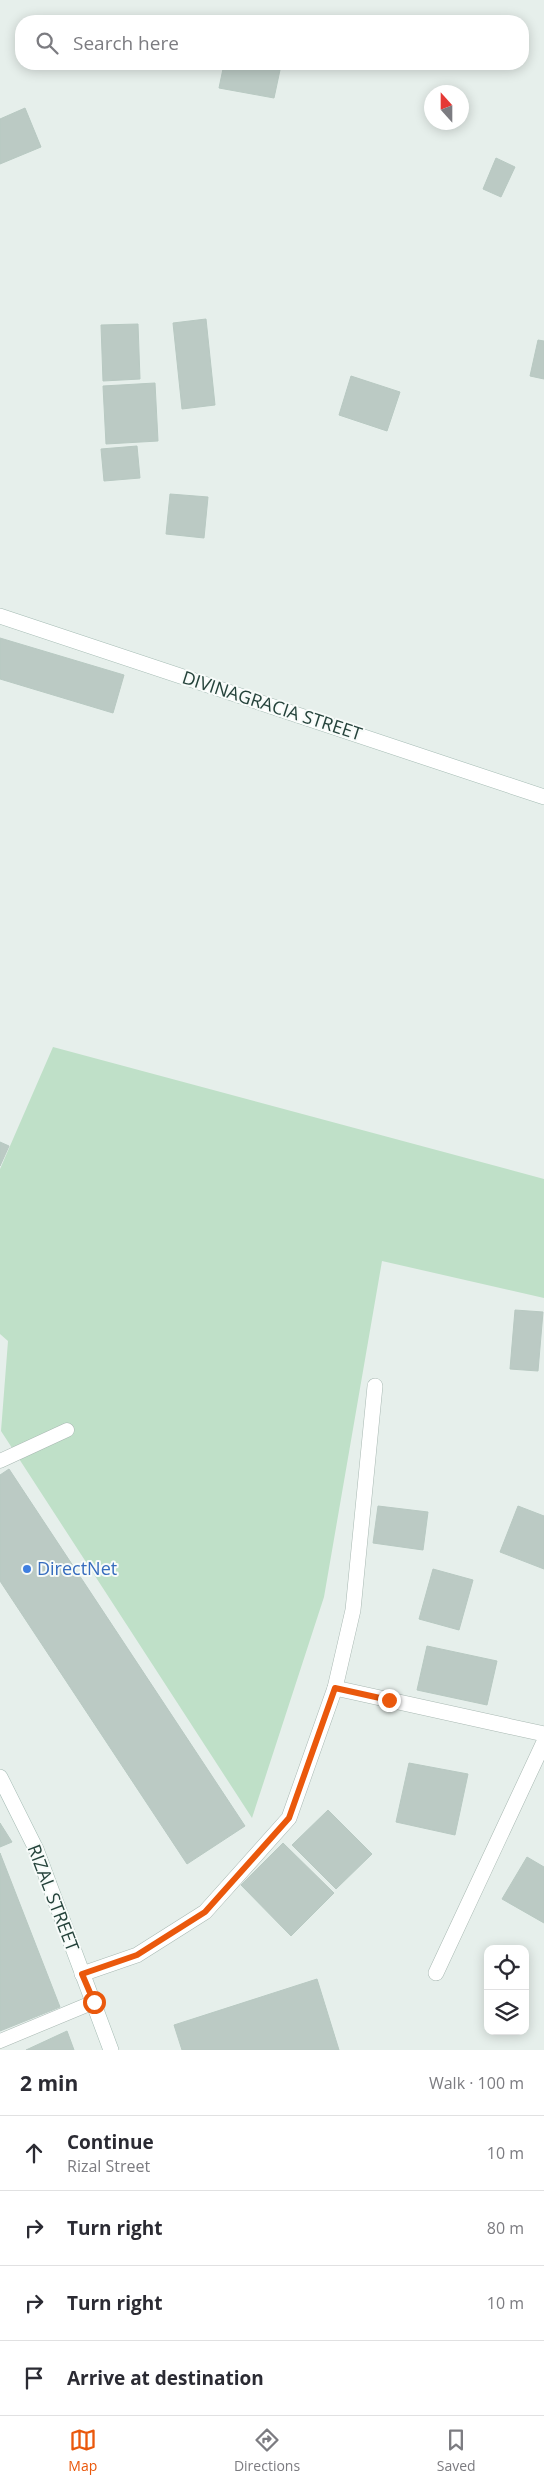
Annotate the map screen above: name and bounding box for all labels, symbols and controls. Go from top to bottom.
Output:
search box [15,15,529,70]
icon: search [33,29,61,57]
text: Search here [73,30,179,56]
north arrow [424,85,469,130]
street label: DIVINAGRACIA STREET [179,665,365,745]
place label: DirectNet [37,1556,117,1580]
marker: DirectNet [21,1563,33,1575]
route end [378,1689,401,1712]
street label: RIZAL STREET [23,1841,85,1955]
map controls [484,1945,529,2035]
button: locate [484,1945,529,1990]
button: layers [484,1990,529,2035]
route start [83,1991,106,2014]
text: 2 min [20,2069,78,2097]
text: Walk · 100 m [429,2072,524,2094]
text: Continue [67,2129,154,2155]
icon: ahead [20,2139,48,2167]
text: 10 m [487,2142,524,2164]
text: Rizal Street [67,2155,150,2177]
icon: right [20,2214,48,2242]
text: Turn right [67,2215,162,2241]
text: 80 m [487,2217,524,2239]
icon: right [20,2289,48,2317]
text: Turn right [67,2290,162,2316]
text: 10 m [487,2292,524,2314]
icon: arrive [20,2364,48,2392]
text: Arrive at destination [67,2365,264,2391]
tab: Map [68,2426,97,2475]
tab: Directions [234,2426,300,2475]
tab: Saved [437,2426,476,2475]

